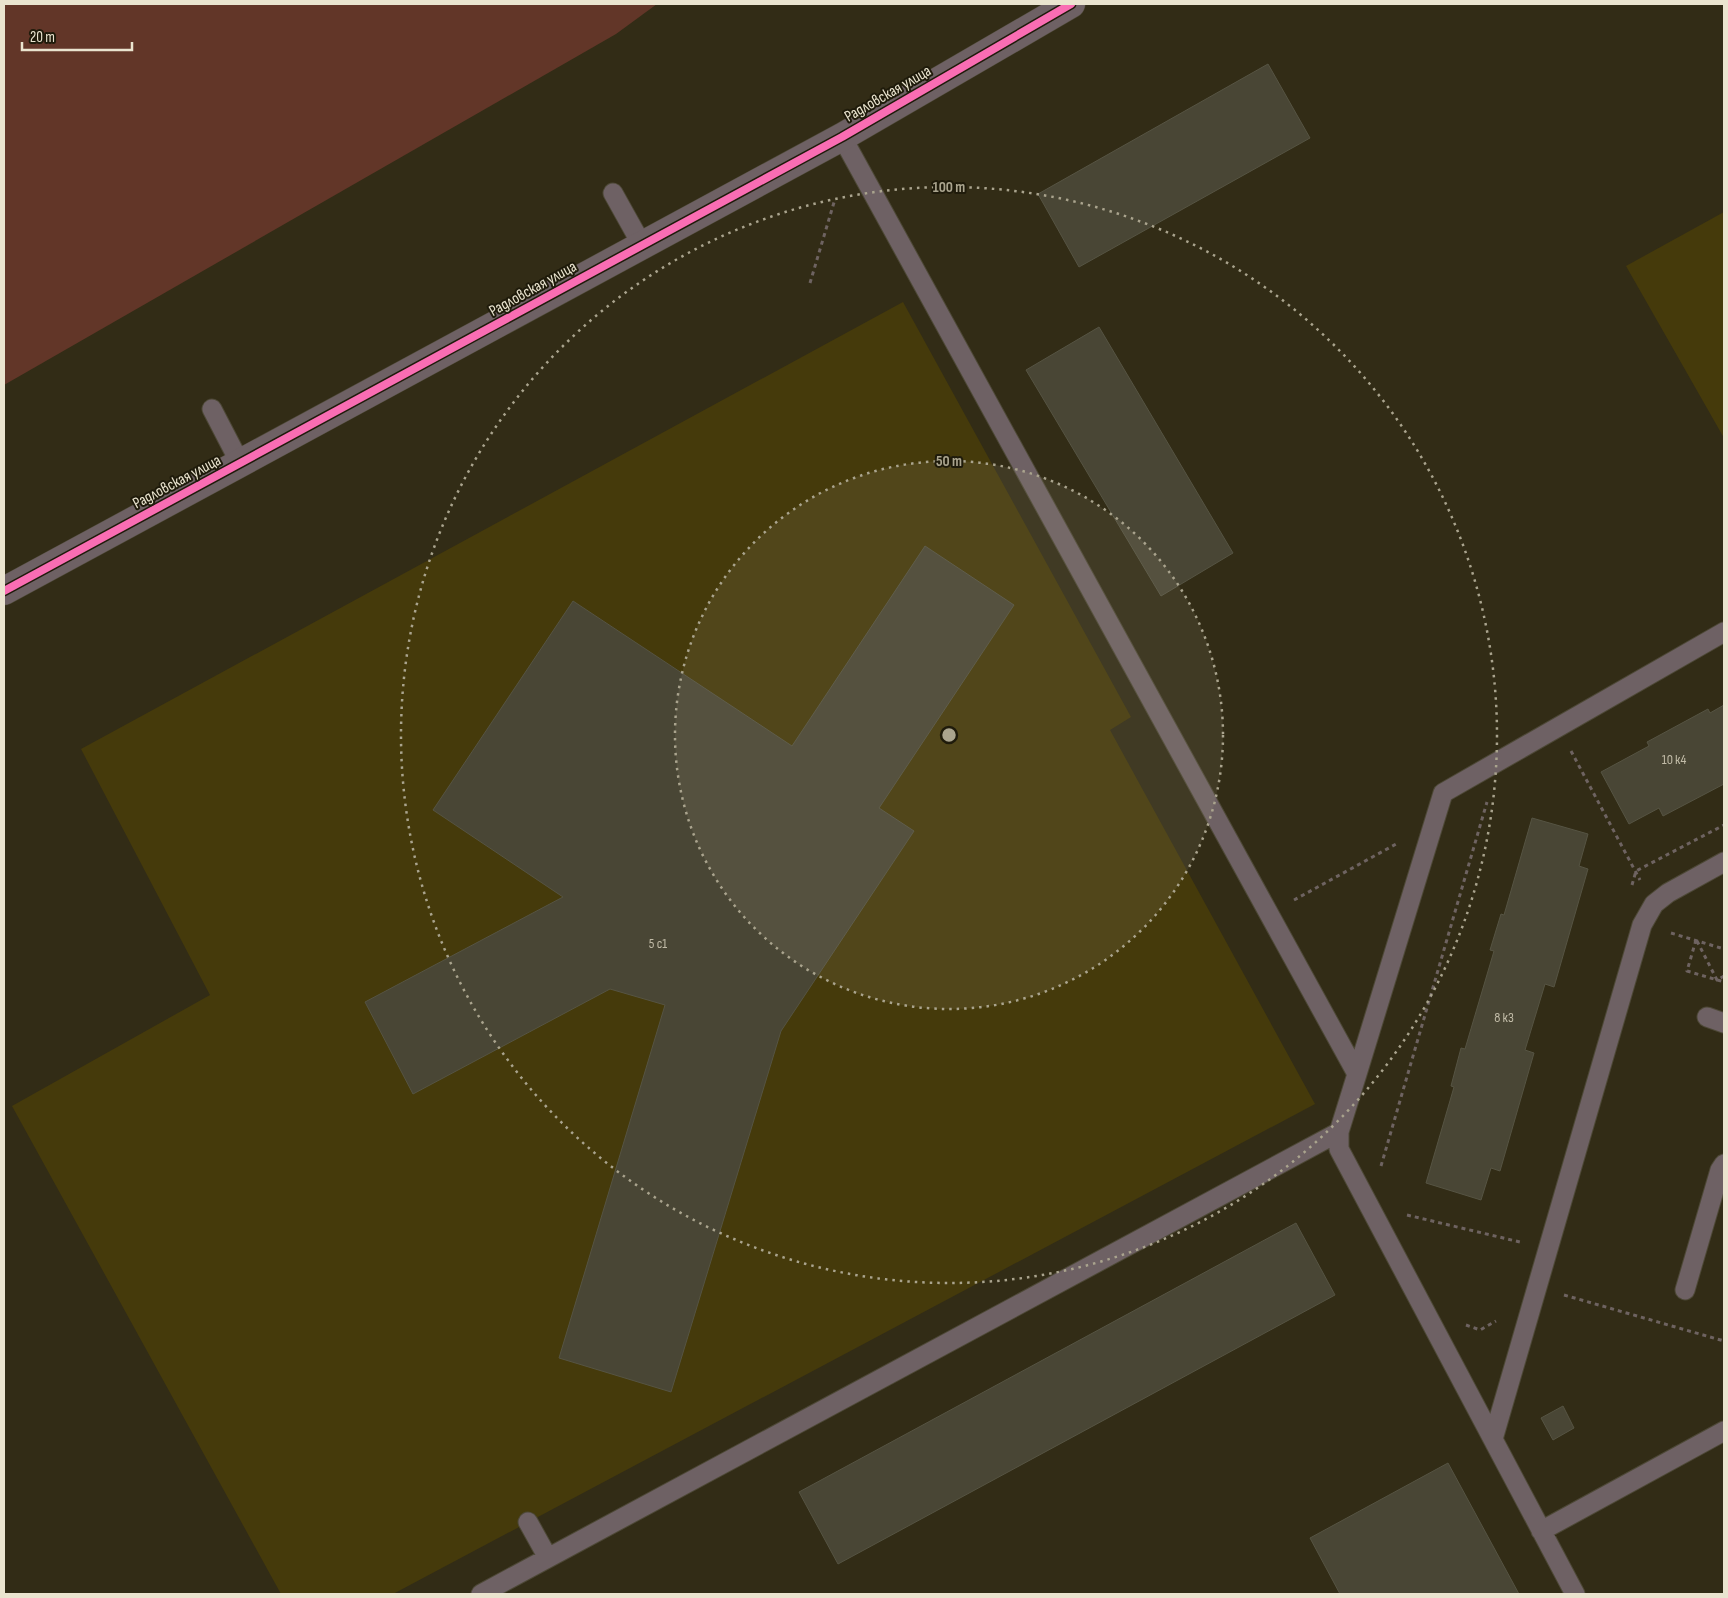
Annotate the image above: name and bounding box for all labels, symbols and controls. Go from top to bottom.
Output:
scale bar [22,20,132,52]
text: 20 m [30,28,55,47]
street label: Радловская улица [841,62,935,126]
text: 100 m [933,178,965,197]
street label: Радловская улица [486,257,580,321]
street label: Радловская улица [130,451,224,513]
text: 50 m [936,452,962,471]
centre of rings [940,726,958,744]
house number: 10 к4 [1662,751,1686,768]
house number: 5 с1 [649,935,667,952]
house number: 8 к3 [1494,1009,1514,1026]

